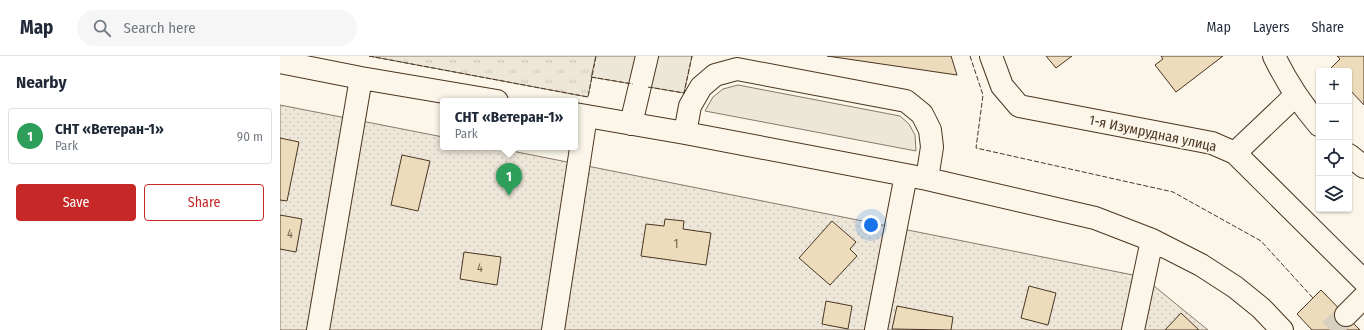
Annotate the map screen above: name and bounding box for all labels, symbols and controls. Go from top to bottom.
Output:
search box [77,10,357,46]
text: Map [20,16,53,39]
icon: search [91,17,113,39]
text: Search here [123,19,196,37]
text: Map [1207,19,1231,36]
text: Layers [1253,19,1289,36]
text: Share [1311,19,1344,36]
map controls [1316,68,1352,212]
button: + [1316,68,1352,104]
text: Nearby [16,72,67,93]
popup [440,98,578,150]
button: − [1316,104,1352,140]
text: СНТ «Ветеран-1» [455,108,563,126]
street label: 1-я Изумрудная улица [1088,112,1218,155]
text: СНТ «Ветеран-1» [55,120,164,138]
text: Park [455,126,478,141]
text: 1 [27,129,33,144]
text: 90 m [237,129,263,144]
text: Park [55,138,78,153]
button: locate [1316,140,1352,176]
pin: 1 [496,163,522,196]
button: layers [1316,176,1352,212]
button: Save [16,184,136,221]
button: Share [144,184,264,221]
your location [861,215,881,235]
house number: 4 [287,227,293,241]
house number: 1 [674,237,678,251]
house number: 4 [477,261,483,275]

